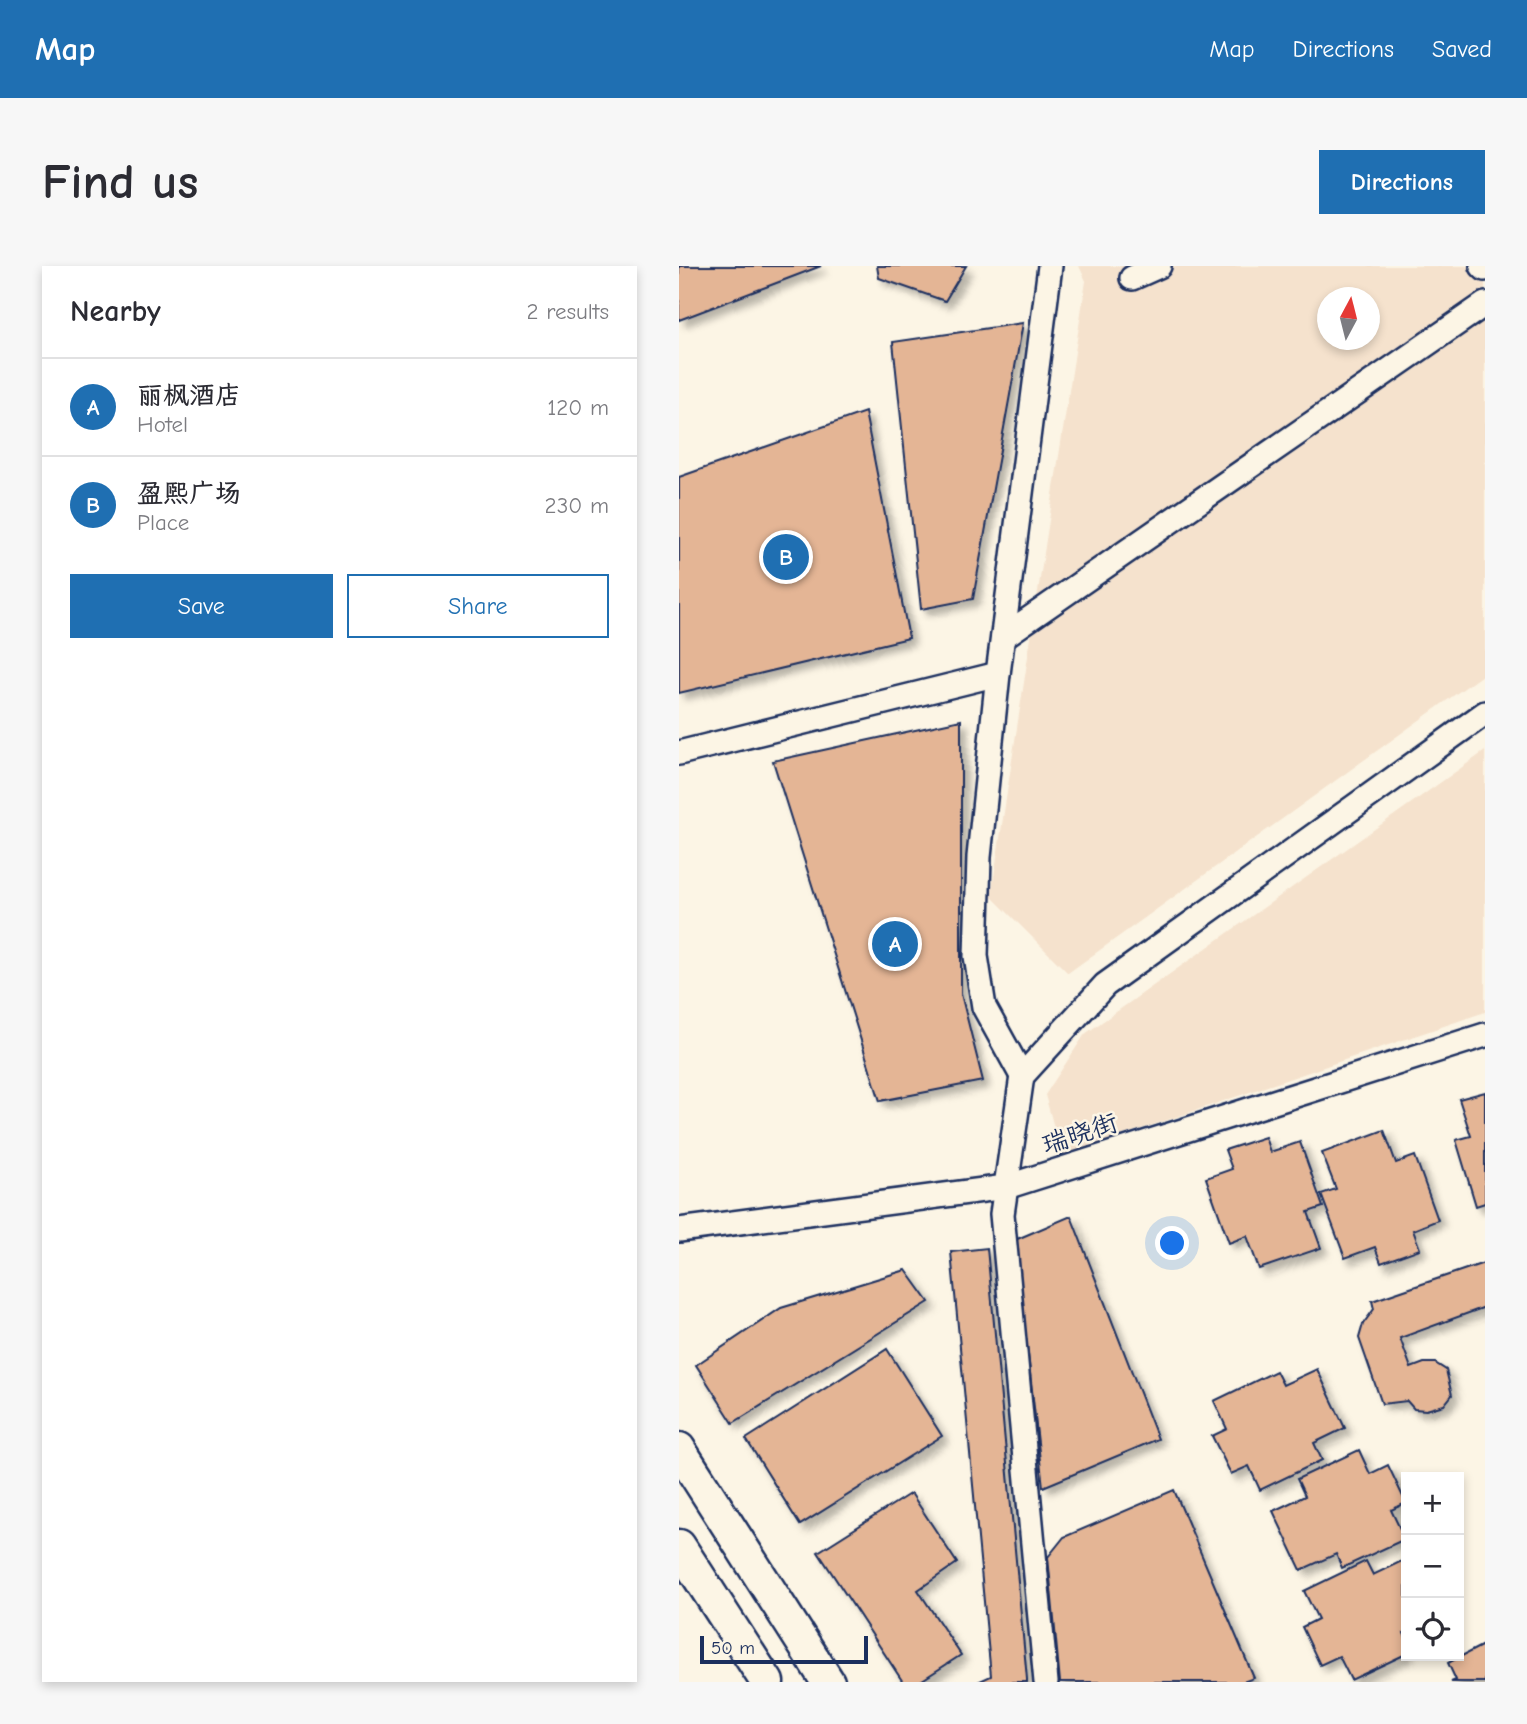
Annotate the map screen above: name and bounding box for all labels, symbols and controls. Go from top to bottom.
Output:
text: Map [35,30,96,68]
text: Map [1209,35,1255,63]
text: Directions [1293,35,1394,63]
text: Saved [1432,35,1492,63]
button: Directions [1319,150,1485,214]
text: Find us [42,154,198,210]
north arrow [1317,287,1380,350]
text: Nearby [70,294,161,329]
text: 2 results [527,298,609,325]
text: 丽枫酒店 [137,381,241,411]
text: A [87,394,99,421]
text: 120 m [547,394,609,421]
text: Hotel [137,411,188,438]
text: 盈熙广场 [137,479,241,509]
text: B [86,492,100,519]
text: 230 m [545,492,609,519]
text: Place [137,509,189,536]
pin: B [763,531,809,583]
button: Save [70,574,333,638]
button: Share [347,574,609,638]
pin: A [872,918,918,970]
street label: 瑞晓街 [1038,1108,1122,1160]
your location [1155,1226,1189,1260]
map controls [1401,1472,1464,1661]
button: + [1401,1472,1464,1535]
button: − [1401,1535,1464,1598]
button: locate [1401,1598,1464,1661]
scale bar [700,1633,868,1665]
text: 50 m [711,1637,755,1659]

